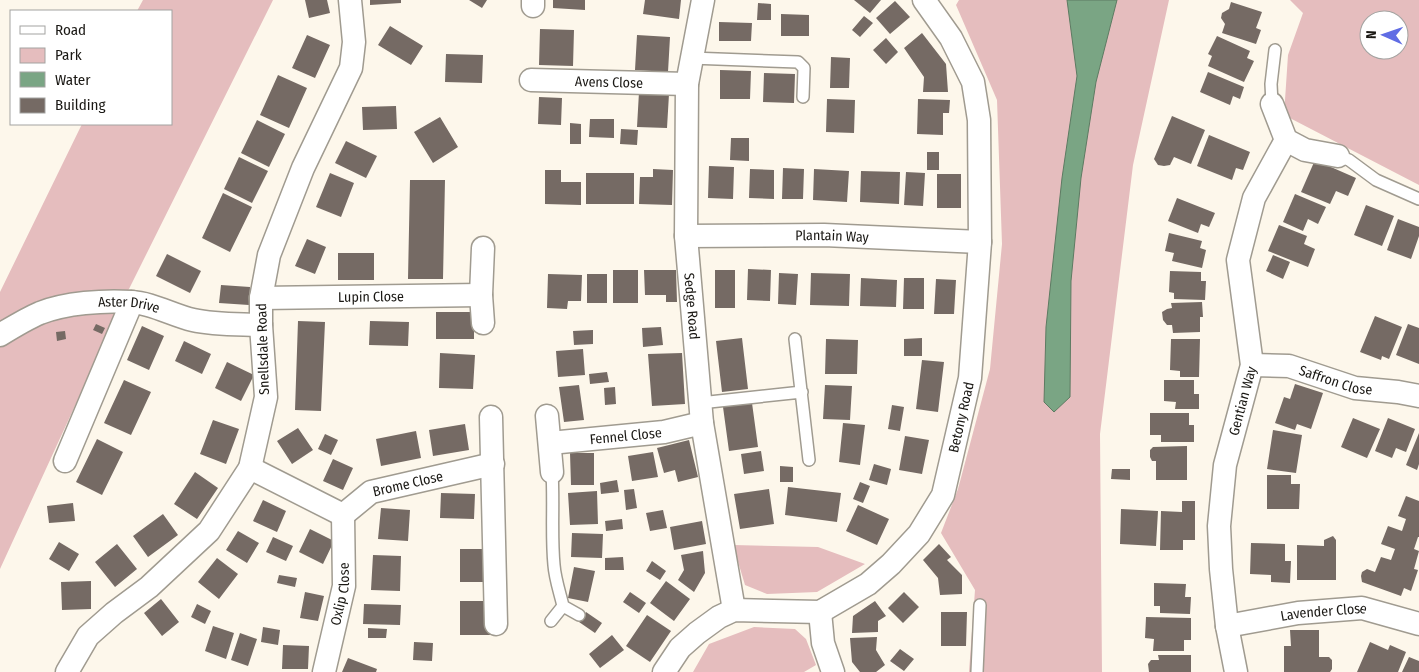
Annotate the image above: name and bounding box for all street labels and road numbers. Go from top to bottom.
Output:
street label: Avens Close [575,73,643,91]
street label: Plantain Way [795,226,870,246]
street label: Sedge Road [681,272,703,340]
street label: Lupin Close [338,288,404,305]
street label: Aster Drive [98,293,162,317]
street label: Snellsdale Road [253,303,273,395]
street label: Saffron Close [1297,361,1373,398]
street label: Gentian Way [1225,364,1260,437]
street label: Betony Road [945,380,977,454]
street label: Fennel Close [589,424,662,448]
street label: Brome Close [371,467,445,500]
street label: Oxlip Close [327,562,353,627]
street label: Lavender Close [1279,599,1369,625]

